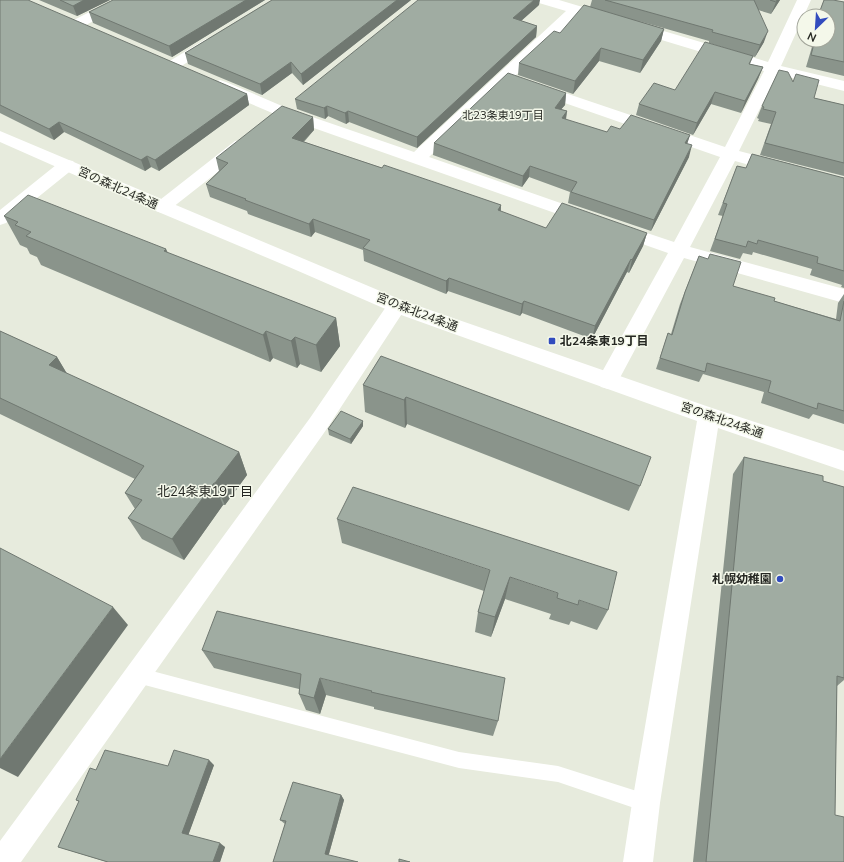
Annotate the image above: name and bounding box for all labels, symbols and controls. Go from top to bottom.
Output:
north arrow [796,8,836,48]
text: N [805,29,818,45]
district label: 北23条東19丁目 [462,108,544,122]
street label: 宮の森北24条通 [76,163,161,212]
street label: 宮の森北24条通 [374,289,460,334]
place label: 北24条東19丁目 [560,333,649,348]
marker: 北24条東19丁目 [547,336,557,346]
street label: 宮の森北24条通 [679,398,765,441]
district label: 北24条東19丁目 [157,483,253,499]
place label: 札幌幼稚園 [712,571,772,586]
marker: 札幌幼稚園 [775,574,785,584]

